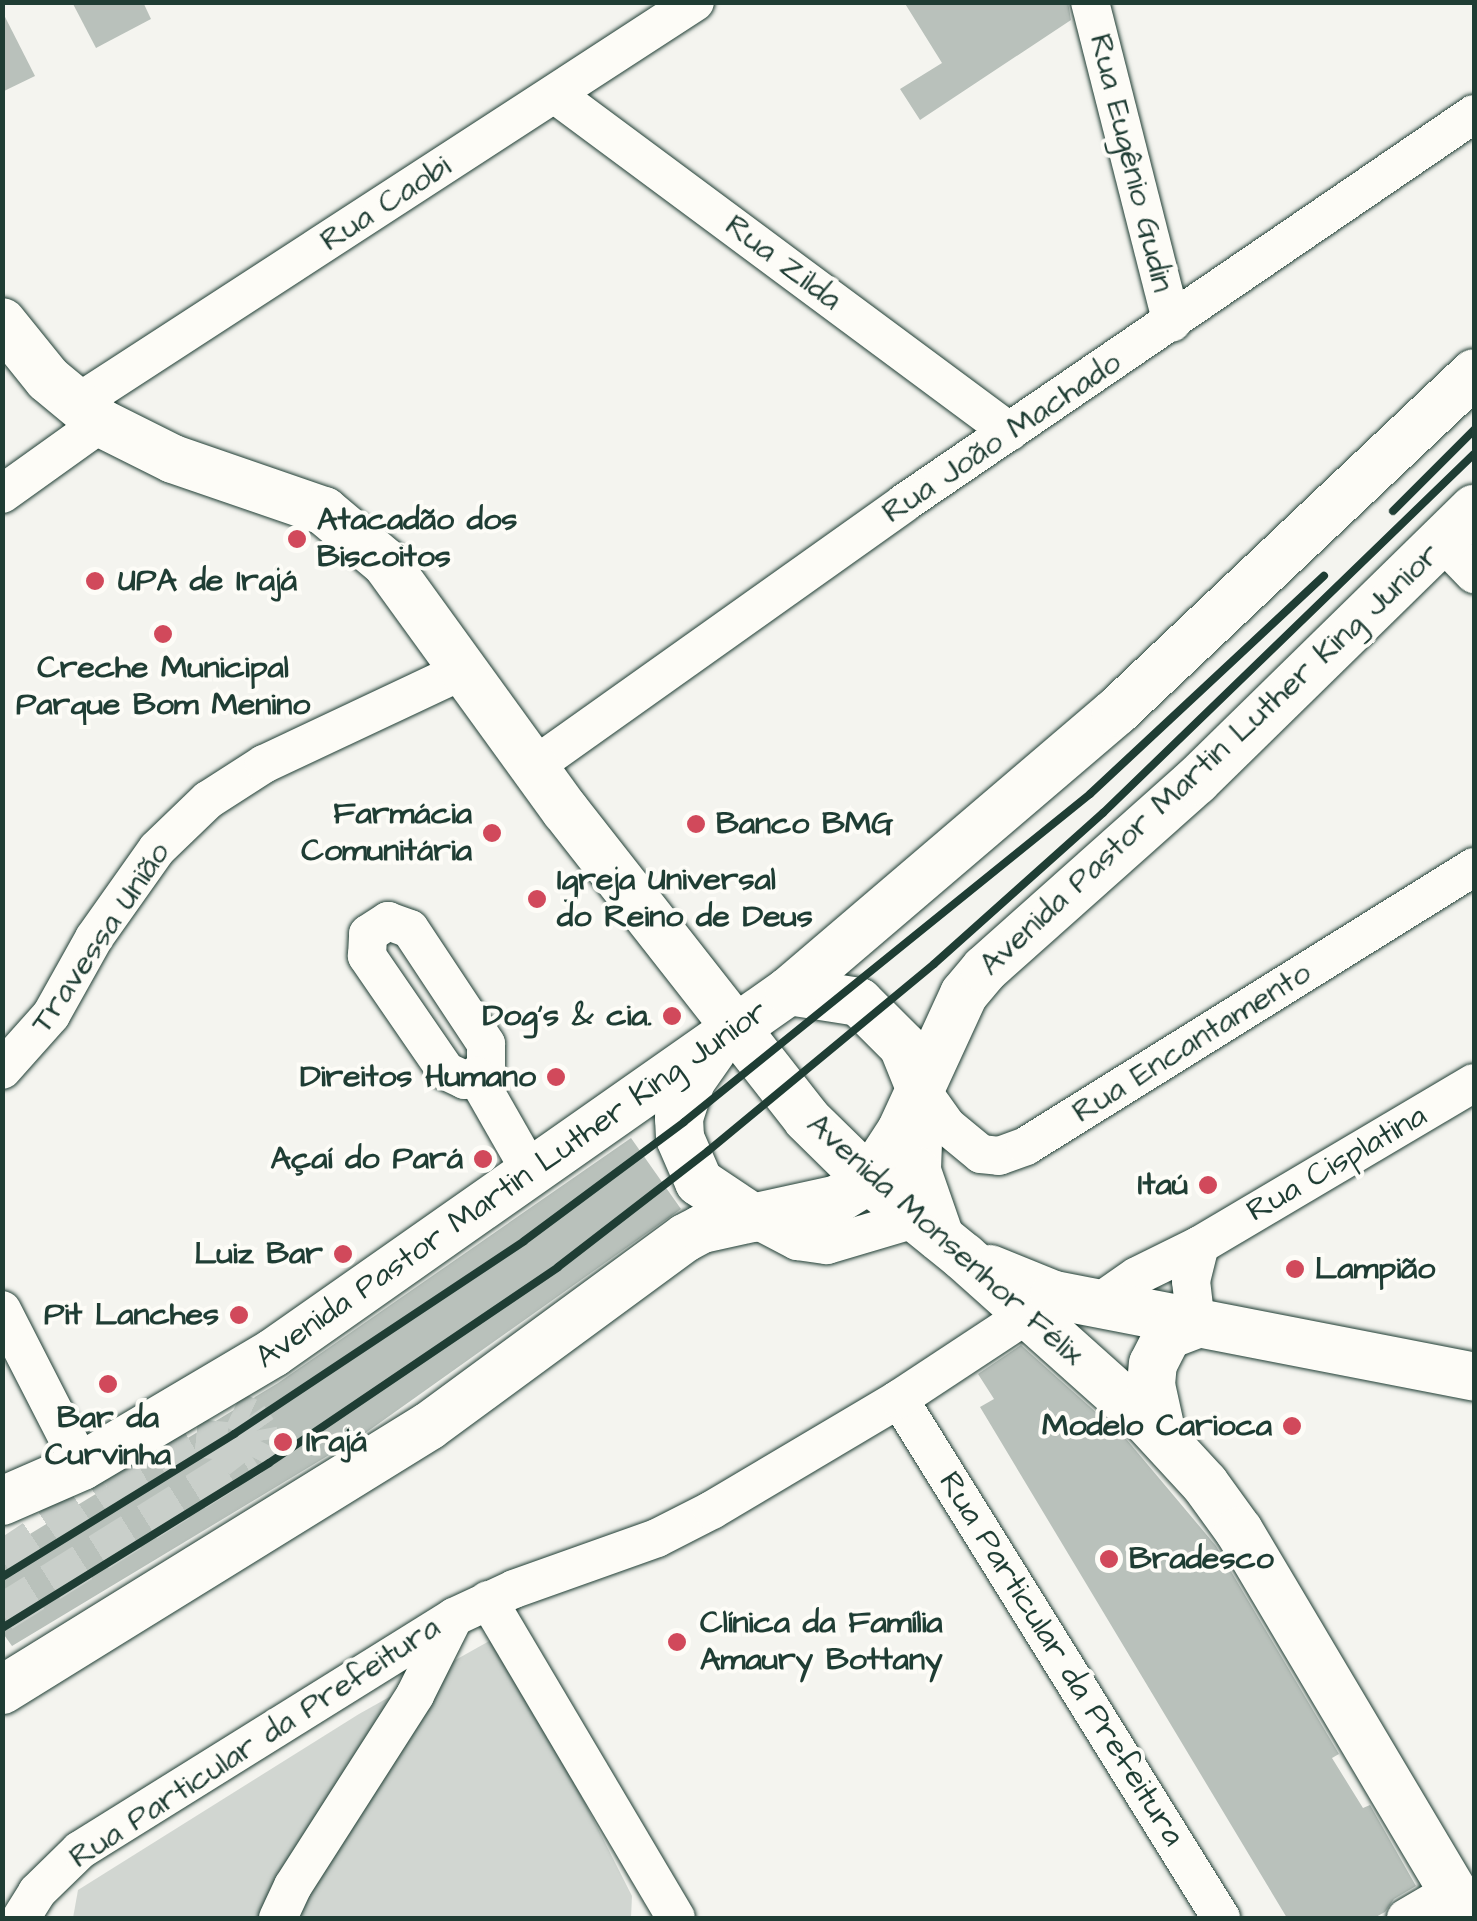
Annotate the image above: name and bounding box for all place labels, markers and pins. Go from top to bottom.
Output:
place label: Atacadão dos Biscoitos [317,502,517,577]
marker: Atacadão dos Biscoitos [286,528,308,550]
place label: UPA de Irajá [118,562,297,600]
marker: UPA de Irajá [82,568,108,594]
marker: Creche Municipal Parque Bom Menino [152,623,174,645]
place label: Creche Municipal Parque Bom Menino [16,650,310,725]
place label: Farmácia Comunitária [301,796,472,871]
place label: Banco BMG [716,805,893,843]
marker: Banco BMG [685,813,707,835]
marker: Farmácia Comunitária [481,822,503,844]
place label: Igreja Universal do Reino de Deus [557,862,813,937]
marker: Igreja Universal do Reino de Deus [526,888,548,910]
place label: Dog's & cia. [483,997,652,1035]
marker: Dog's & cia. [661,1005,683,1027]
place label: Direitos Humano [300,1058,536,1096]
marker: Direitos Humano [545,1066,567,1088]
place label: Açaí do Pará [270,1140,463,1178]
marker: Açaí do Pará [472,1148,494,1170]
place label: Itaú [1138,1166,1188,1204]
marker: Itaú [1197,1174,1219,1196]
place label: Luiz Bar [194,1235,323,1273]
marker: Luiz Bar [332,1243,354,1265]
place label: Lampião [1315,1250,1435,1288]
marker: Lampião [1284,1258,1306,1280]
place label: Pit Lanches [44,1296,219,1334]
marker: Pit Lanches [228,1304,250,1326]
marker: Bar da Curvinha [97,1373,119,1395]
place label: Bar da Curvinha [45,1400,171,1475]
place label: Modelo Carioca [1042,1407,1272,1445]
marker: Modelo Carioca [1281,1415,1303,1437]
place label: Irajá [306,1423,367,1461]
marker: Irajá [270,1429,296,1455]
place label: Bradesco [1129,1540,1274,1578]
marker: Bradesco [1098,1548,1120,1570]
place label: Clínica da Família Amaury Bottany [700,1605,943,1680]
marker: Clínica da Família Amaury Bottany [664,1629,690,1655]

